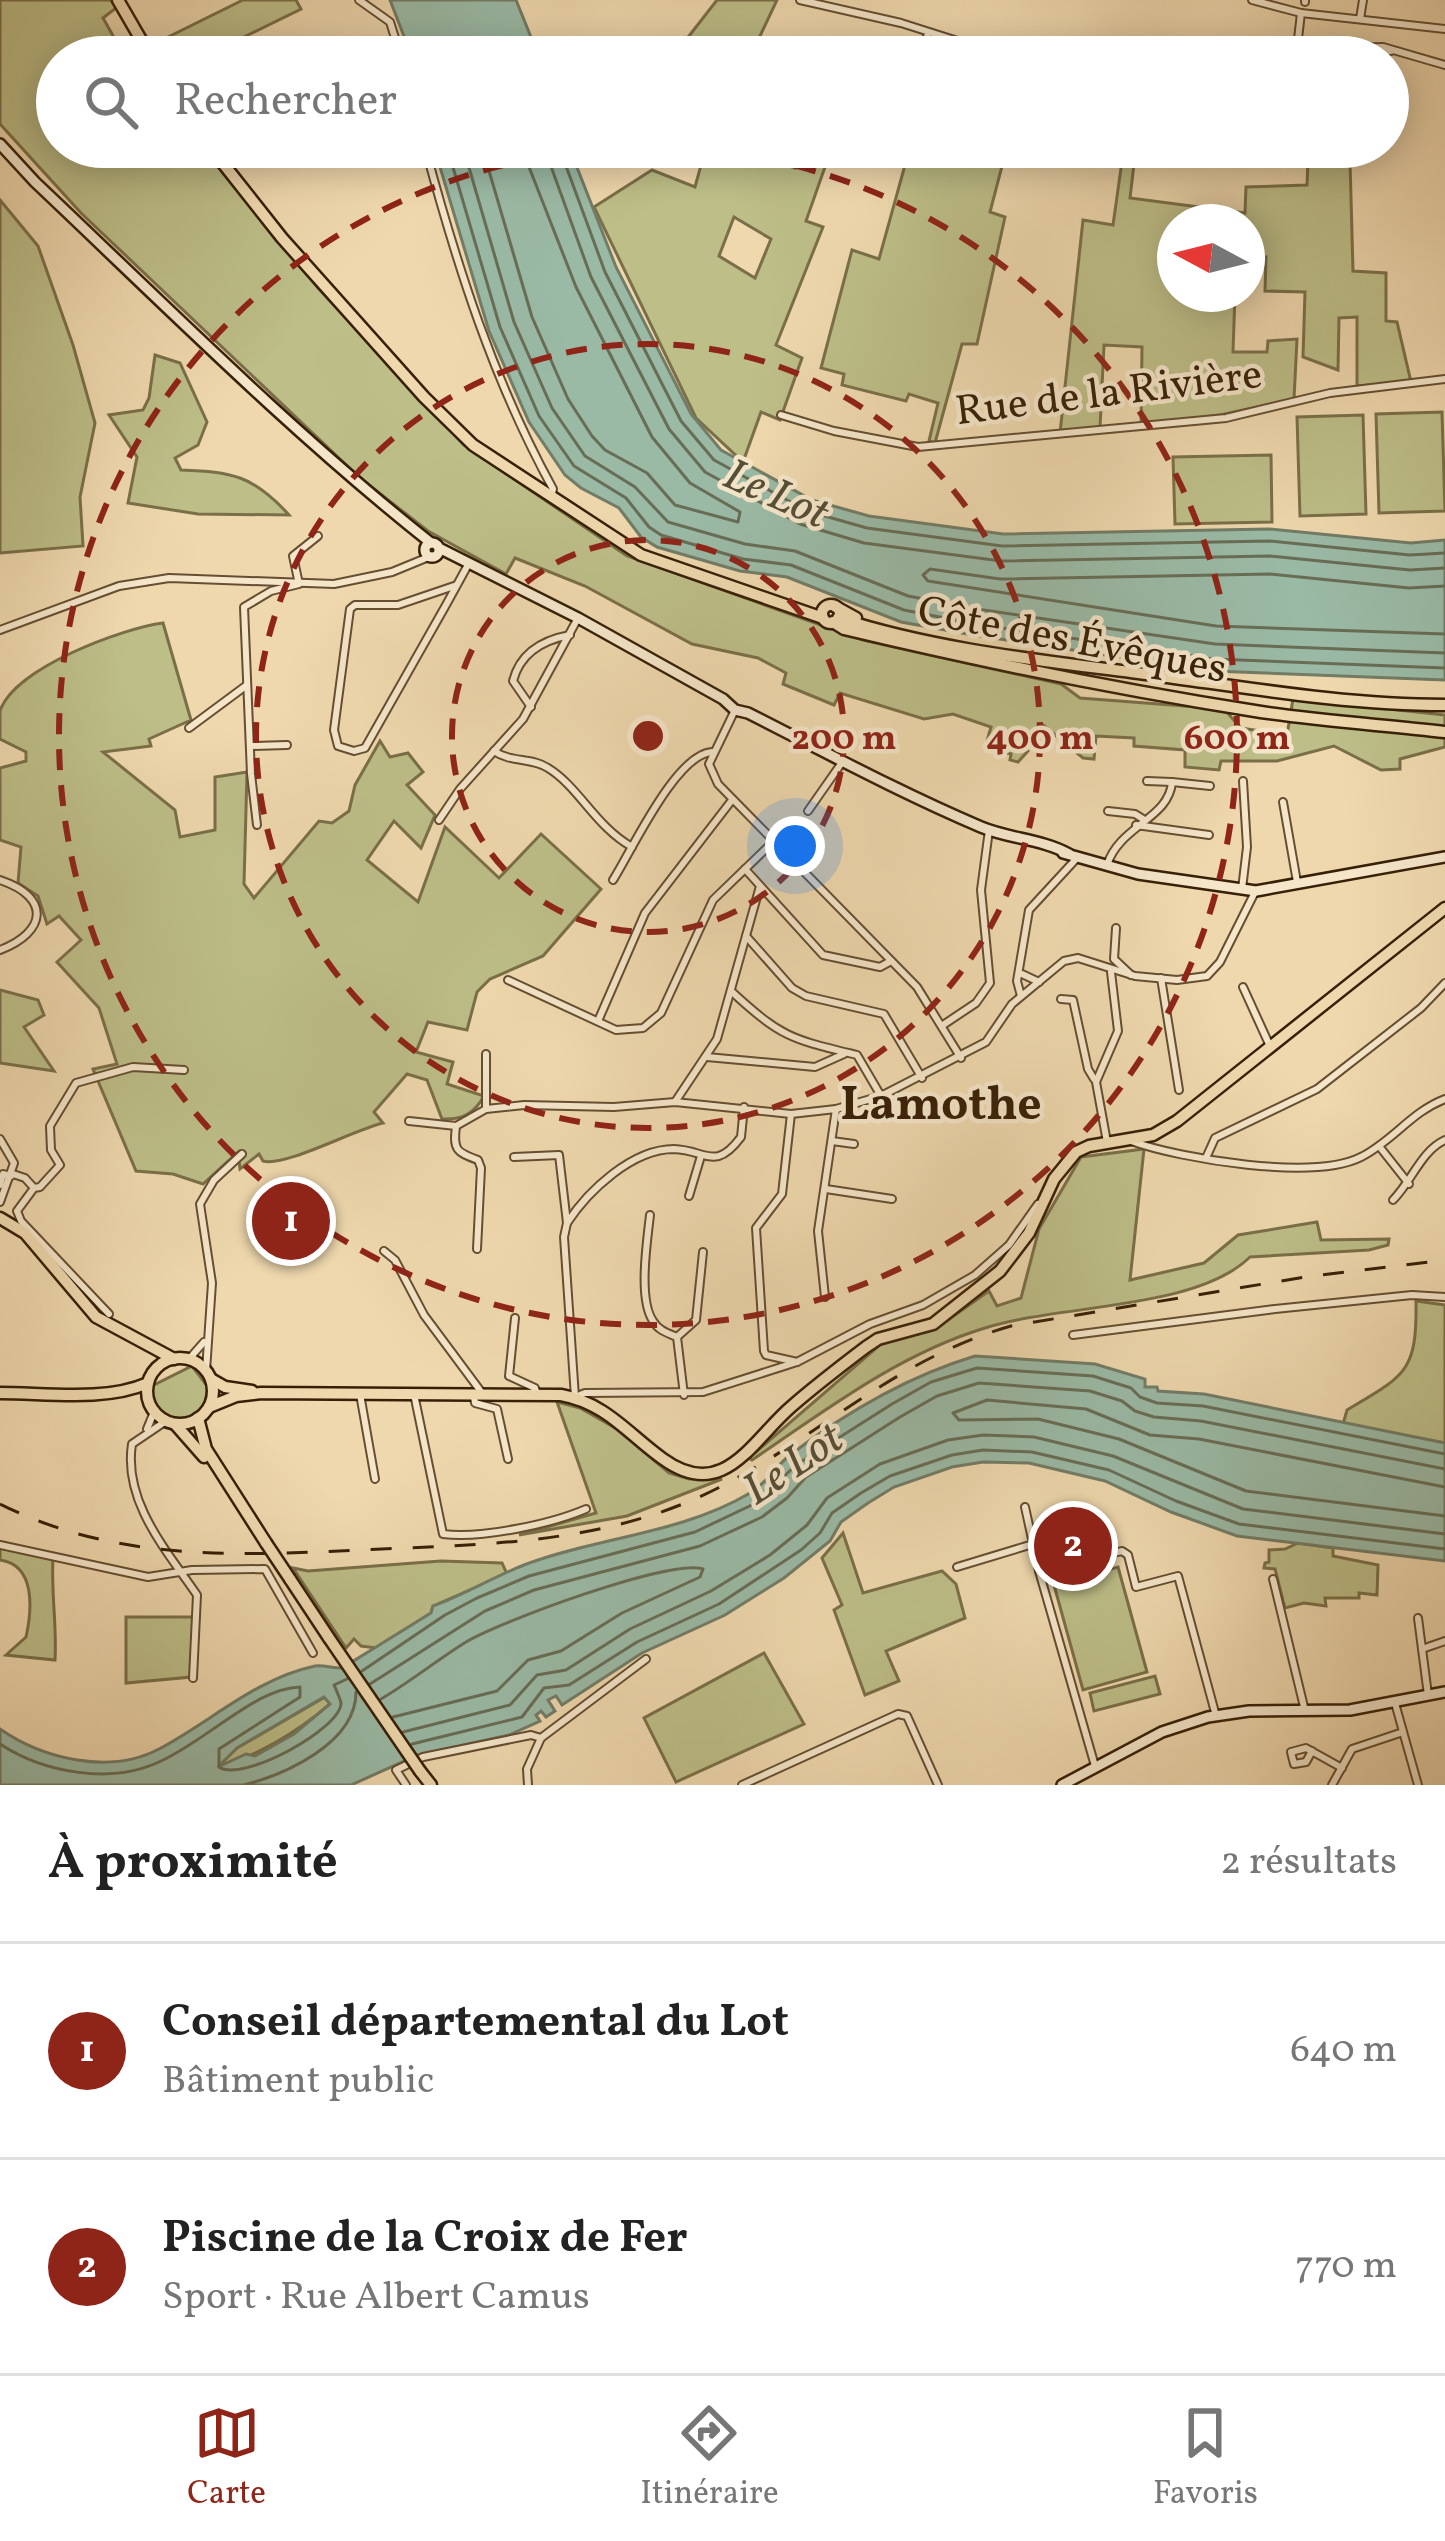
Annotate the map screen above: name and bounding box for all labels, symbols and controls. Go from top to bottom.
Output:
search box [36,36,1409,168]
icon: search [78,69,144,135]
text: Rechercher [174,71,397,134]
north arrow [1157,204,1265,312]
street label: Rue de la Rivière [952,347,1266,443]
water label: Le Lot [713,445,839,547]
street label: Côte des Évêques [912,583,1232,701]
centre of rings [627,715,669,757]
text: 200 m [791,715,897,765]
text: 400 m [986,715,1094,765]
text: 600 m [1184,715,1290,765]
your location [765,816,825,876]
district label: Lamothe [840,1073,1042,1140]
pin: 1 [252,1176,330,1266]
water label: Le Lot [731,1409,858,1522]
pin: 2 [1034,1501,1112,1591]
text: À proximité [48,1828,338,1899]
text: 2 résultats [1220,1836,1397,1890]
text: Conseil départemental du Lot [162,1992,789,2055]
text: 1 [79,2024,95,2078]
text: 640 m [1290,2024,1397,2078]
text: Bâtiment public [162,2055,434,2109]
text: Piscine de la Croix de Fer [162,2208,688,2271]
text: 2 [77,2240,97,2294]
text: 770 m [1295,2240,1397,2294]
text: Sport · Rue Albert Camus [162,2271,590,2325]
tab: Carte [187,2400,266,2518]
tab: Itinéraire [640,2400,779,2518]
tab: Favoris [1153,2400,1258,2518]

